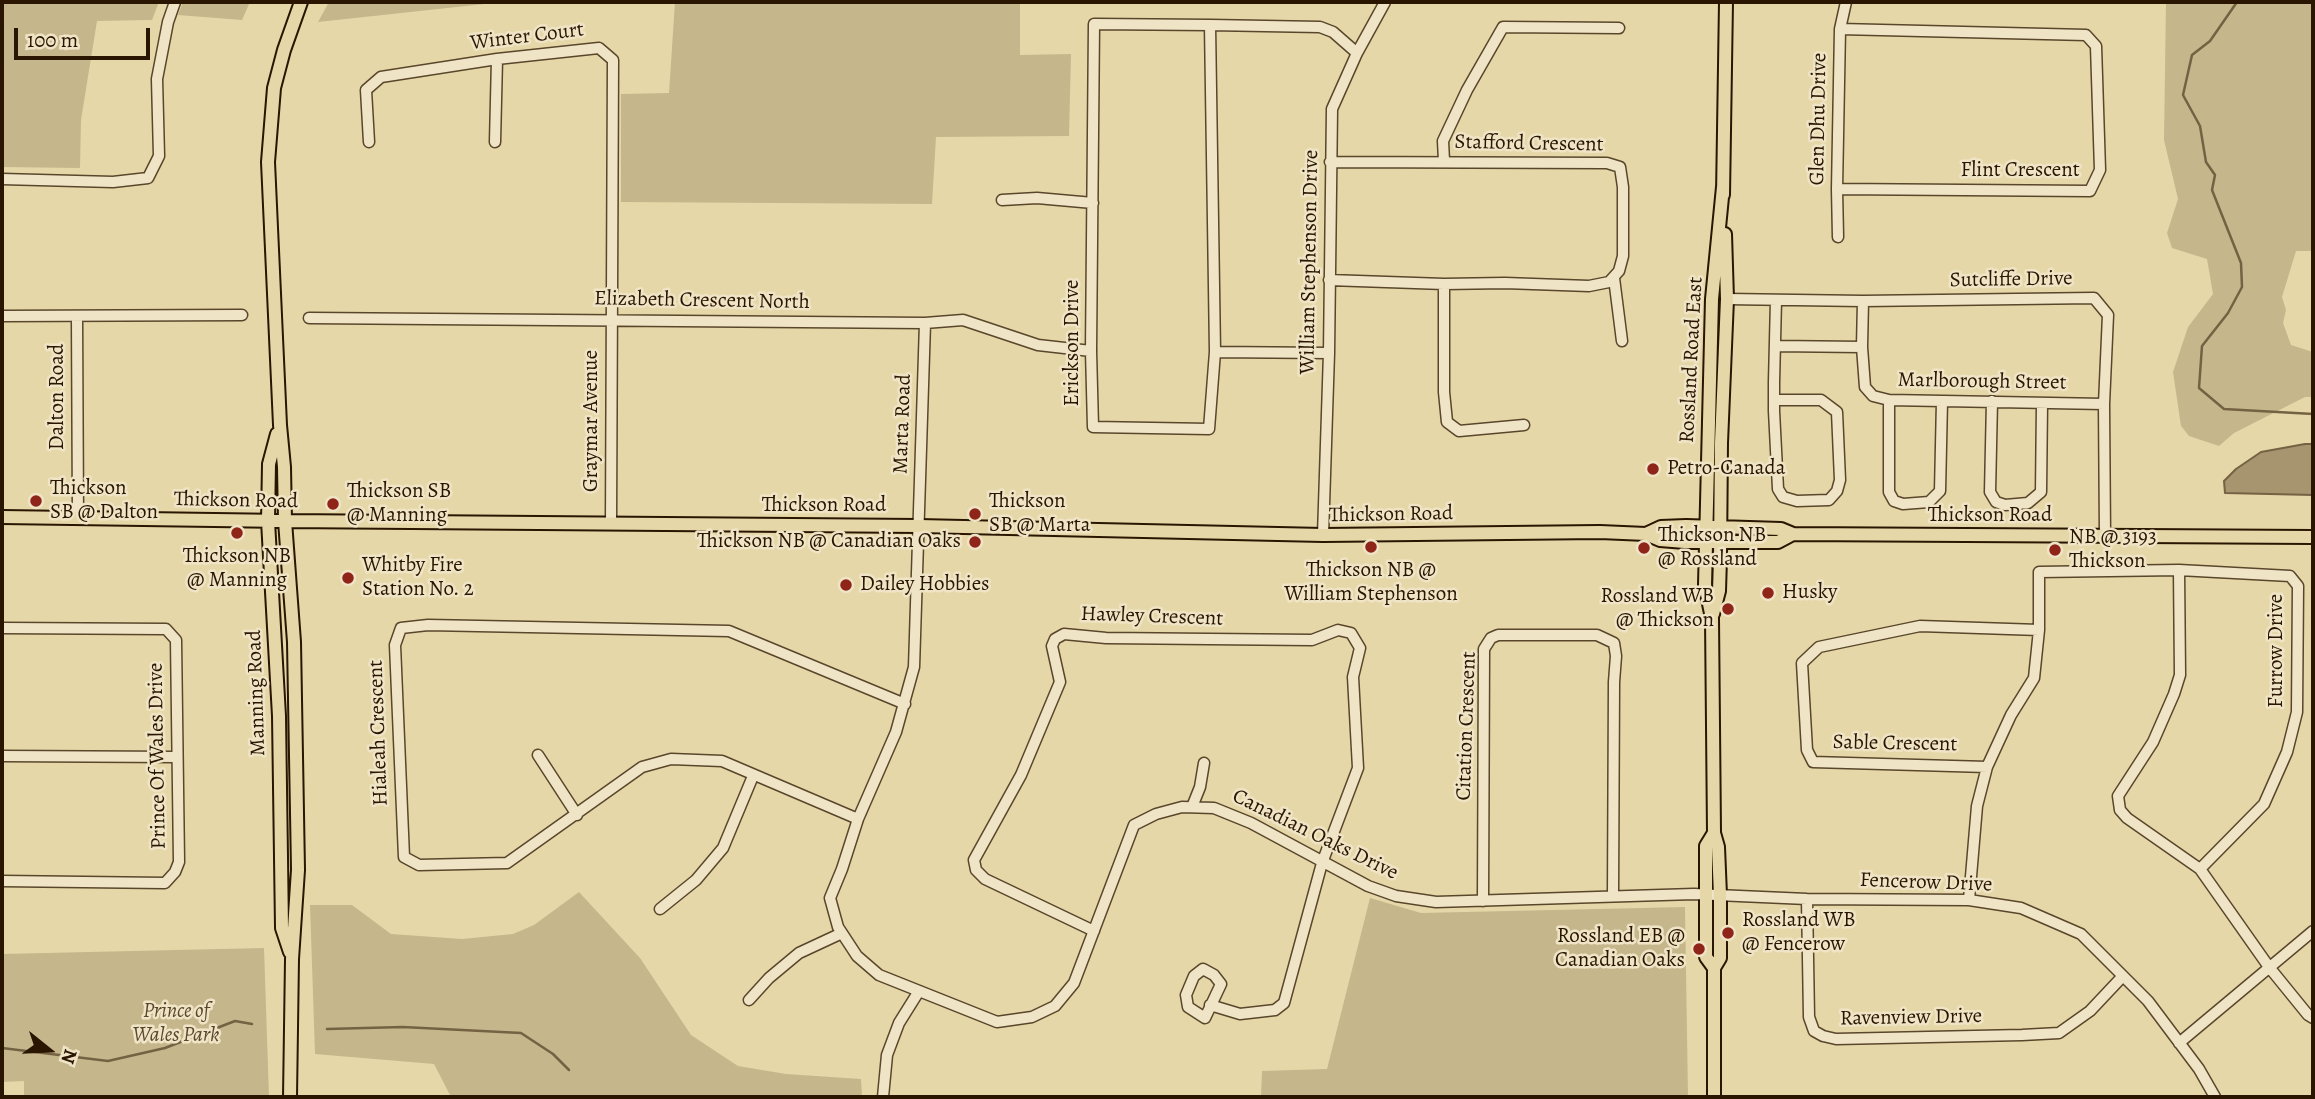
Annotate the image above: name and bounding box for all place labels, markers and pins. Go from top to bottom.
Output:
place label: Petro-Canada [1667,456,1786,482]
marker: Petro-Canada [1645,461,1661,477]
place label: Thickson SB @ Dalton [50,476,158,526]
place label: Thickson SB @ Manning [347,479,451,529]
place label: Thickson SB @ Marta [989,489,1091,539]
marker: Thickson SB @ Dalton [28,493,44,509]
marker: Thickson SB @ Manning [325,496,341,512]
marker: Thickson SB @ Marta [967,506,983,522]
place label: Thickson NB @ Rossland [1658,523,1766,573]
marker: Thickson NB @ Manning [229,525,245,541]
place label: NB @ 3193 Thickson [2069,525,2157,575]
place label: Thickson NB @ Canadian Oaks [697,529,961,555]
marker: Thickson NB @ Canadian Oaks [967,534,983,550]
marker: Thickson NB @ William Stephenson [1363,539,1379,555]
marker: Thickson NB @ Rossland [1636,540,1652,556]
marker: NB @ 3193 Thickson [2047,542,2063,558]
place label: Thickson NB @ Manning [183,544,291,594]
place label: Whitby Fire Station No. 2 [362,553,474,603]
place label: Thickson NB @ William Stephenson [1284,558,1458,608]
marker: Whitby Fire Station No. 2 [340,570,356,586]
place label: Dailey Hobbies [860,572,990,598]
marker: Dailey Hobbies [838,577,854,593]
place label: Husky [1782,580,1837,606]
place label: Rossland WB @ Thickson [1600,584,1714,634]
marker: Husky [1760,585,1776,601]
marker: Rossland WB @ Thickson [1720,601,1736,617]
place label: Rossland WB @ Fencerow [1742,908,1856,958]
place label: Rossland EB @ Canadian Oaks [1555,924,1685,974]
marker: Rossland WB @ Fencerow [1720,925,1736,941]
marker: Rossland EB @ Canadian Oaks [1691,941,1707,957]

